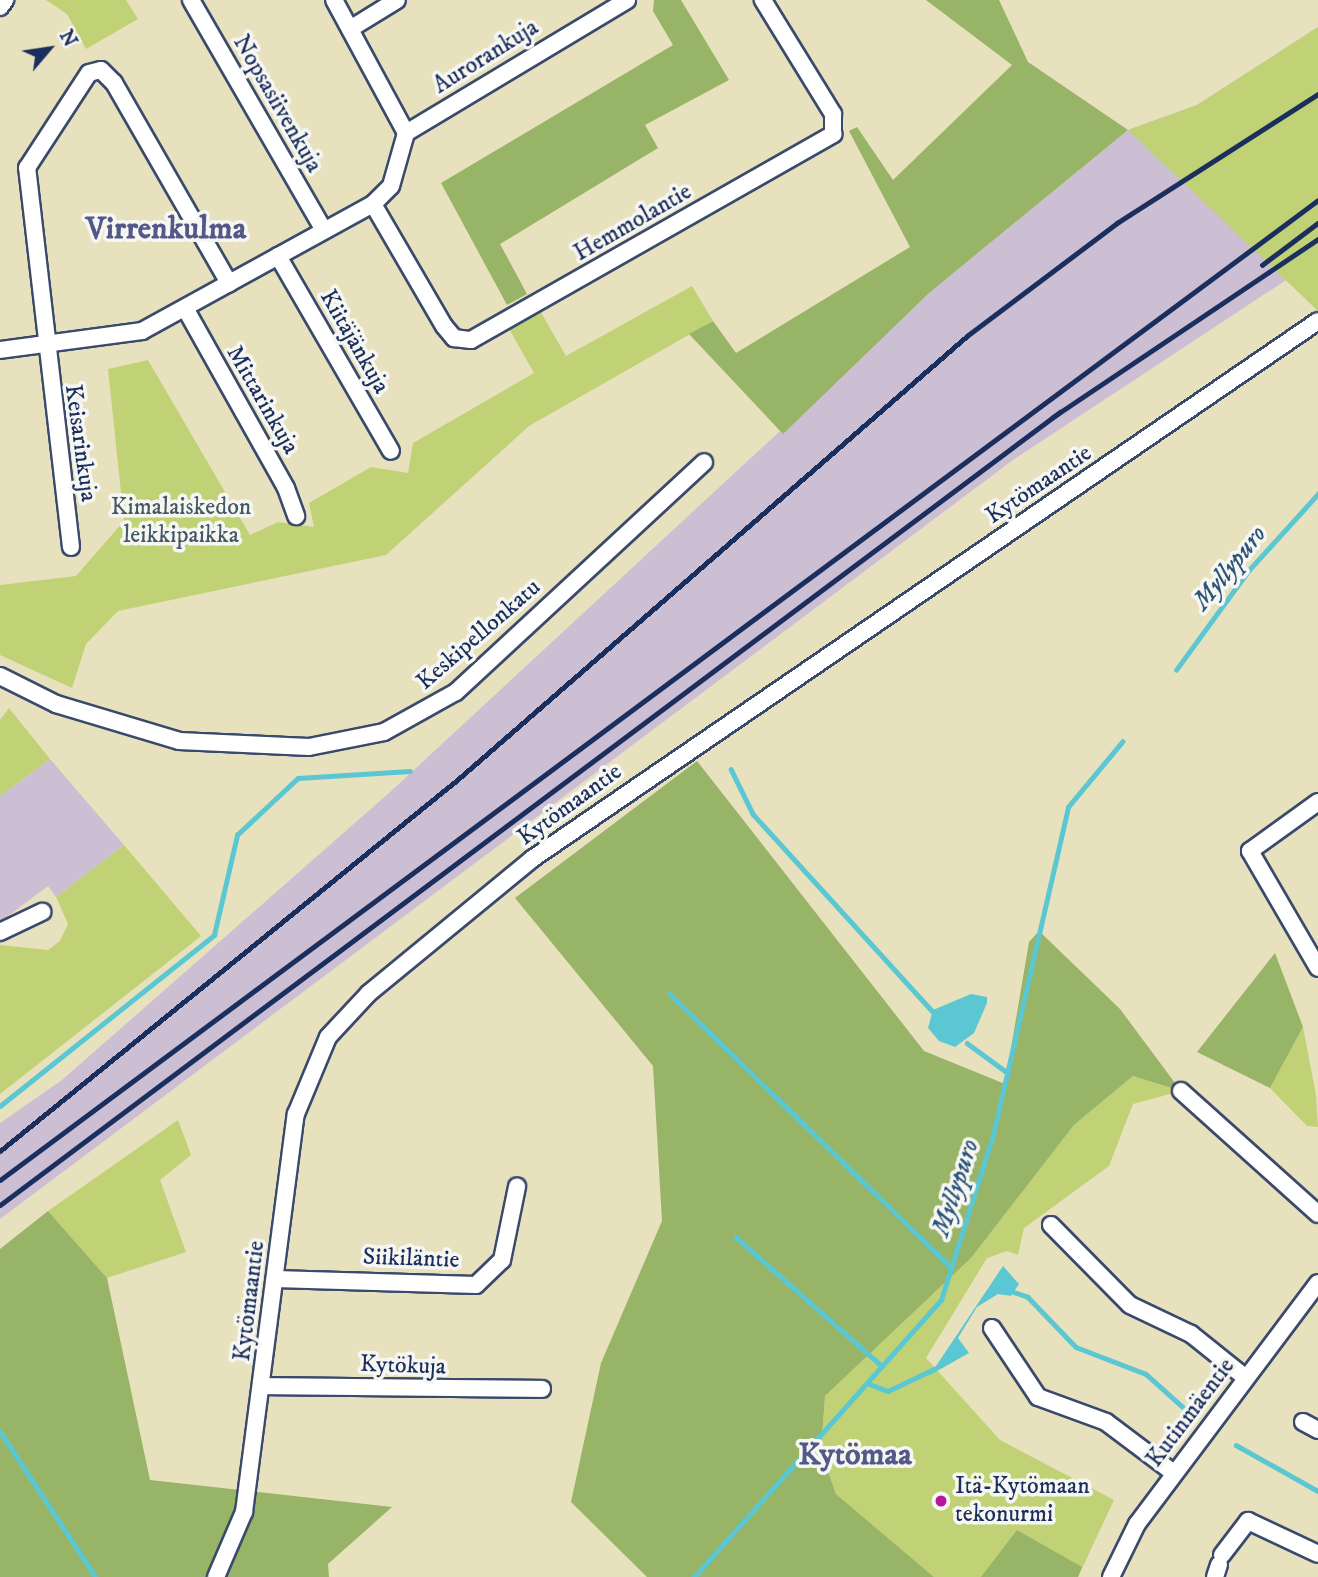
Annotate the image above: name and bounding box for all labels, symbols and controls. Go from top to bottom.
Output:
street label: Aurorankuja [428,13,544,101]
north arrow [14,14,84,84]
text: N [54,26,82,51]
street label: Nopsasiivenkuja [226,30,328,178]
street label: Hemmolantie [569,178,697,268]
district label: Virrenkulma [86,210,246,248]
street label: Kiitäjänkuja [313,285,395,399]
street label: Mittarinkuja [219,341,305,459]
street label: Keisarinkuja [58,383,102,503]
street label: Kytömaantie [981,439,1097,531]
park label: Kimalaiskedon leikkipaikka [111,494,251,550]
water label: Myllypuro [1186,519,1274,617]
street label: Keskipellonkatu [411,573,547,697]
street label: Kytömaantie [512,758,628,852]
water label: Myllypuro [926,1136,986,1240]
street label: Kytömaantie [228,1239,272,1363]
street label: Siikiläntie [362,1243,460,1275]
street label: Kytökuja [360,1350,446,1382]
street label: Kutinmäentie [1141,1353,1241,1473]
district label: Kytömaa [798,1436,912,1474]
place label: Itä-Kytömaan tekonurmi [955,1473,1090,1529]
marker: Itä-Kytömaan tekonurmi [933,1493,949,1509]

